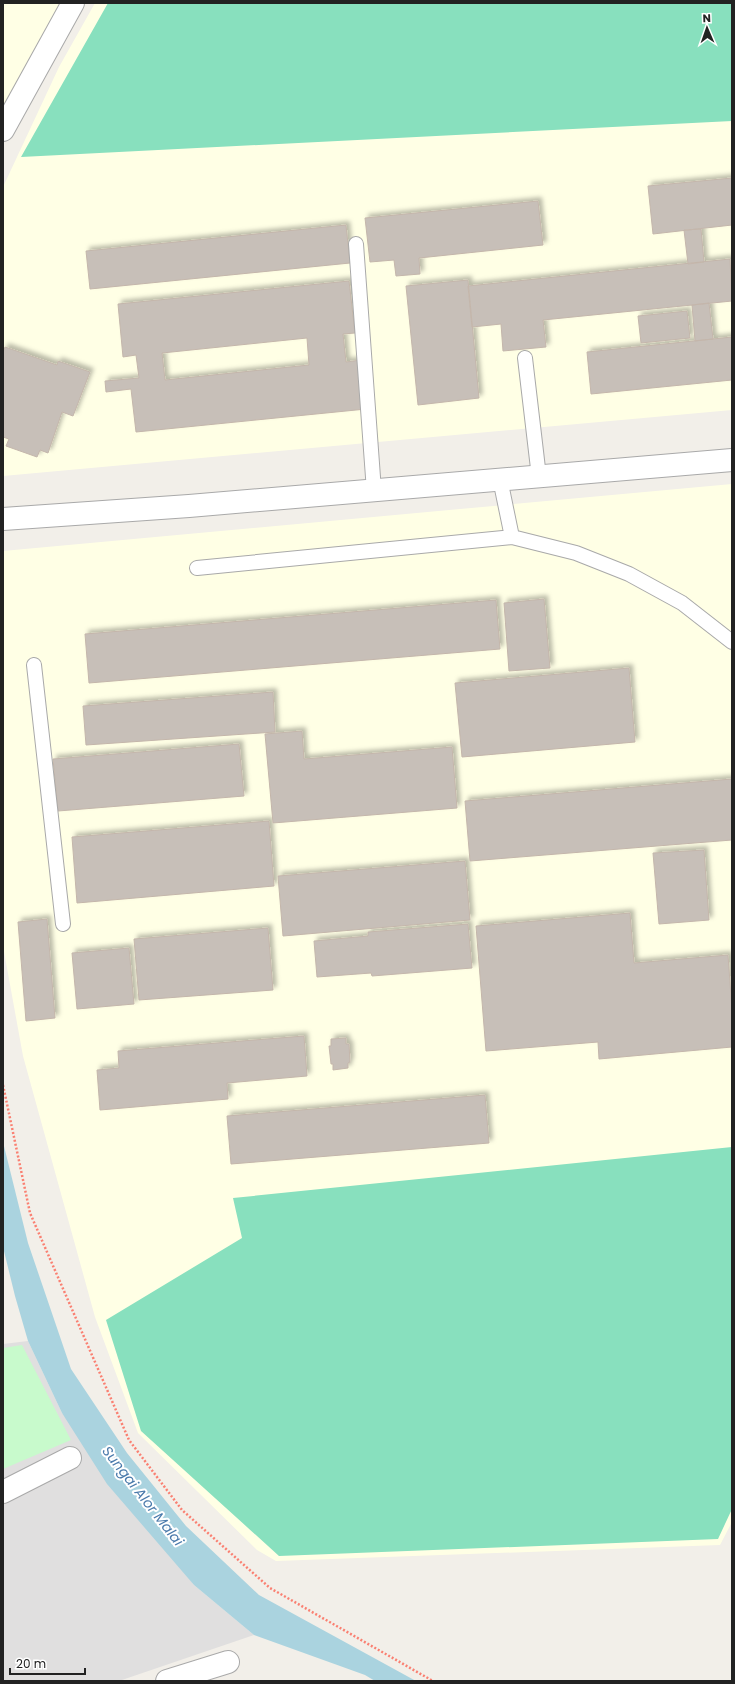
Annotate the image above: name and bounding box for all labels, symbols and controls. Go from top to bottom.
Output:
north arrow [687,8,727,48]
text: N [702,10,711,26]
water label: Sungai Alor Malai [98,1442,189,1551]
scale bar [10,1650,85,1676]
text: 20 m [16,1655,46,1672]

